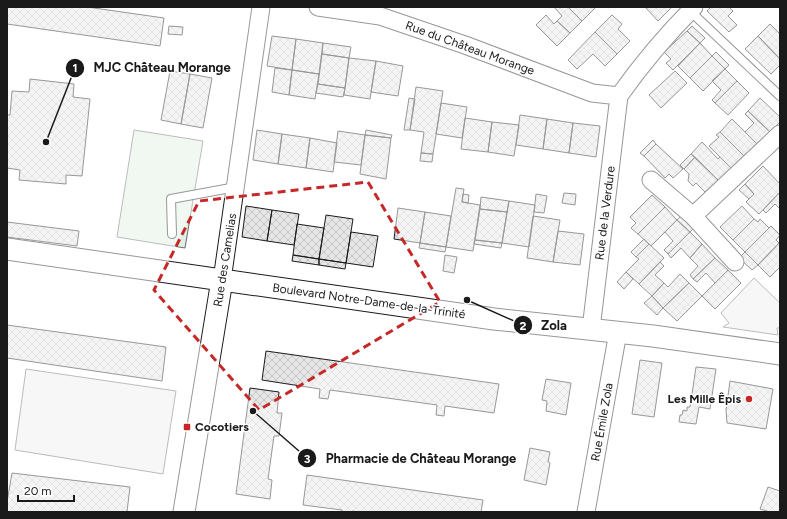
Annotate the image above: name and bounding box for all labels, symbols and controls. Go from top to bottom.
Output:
street label: Rue du Château Morange [404,18,537,78]
callout: MJC Château Morange [65,55,239,80]
text: MJC Château Morange [93,60,231,75]
text: 1 [72,61,78,75]
street label: Rue de la Verdure [592,165,618,261]
street label: Rue des Camelias [211,212,239,308]
street label: Boulevard Notre-Dame-de-la-Trinité [272,281,467,322]
callout: Zola [513,313,575,338]
text: Zola [541,318,567,333]
text: 2 [520,319,527,333]
street label: Rue Émile Zola [588,382,616,462]
place label: Les Mille Êpis [668,392,741,406]
marker: Les Mille Êpis [744,394,754,404]
place label: Cocotiers [195,420,249,434]
marker: Cocotiers [182,422,192,432]
callout: Pharmacie de Château Morange [297,446,524,471]
text: Pharmacie de Château Morange [326,451,516,466]
text: 3 [304,452,311,466]
scale bar [18,477,74,503]
text: 20 m [24,484,52,498]

